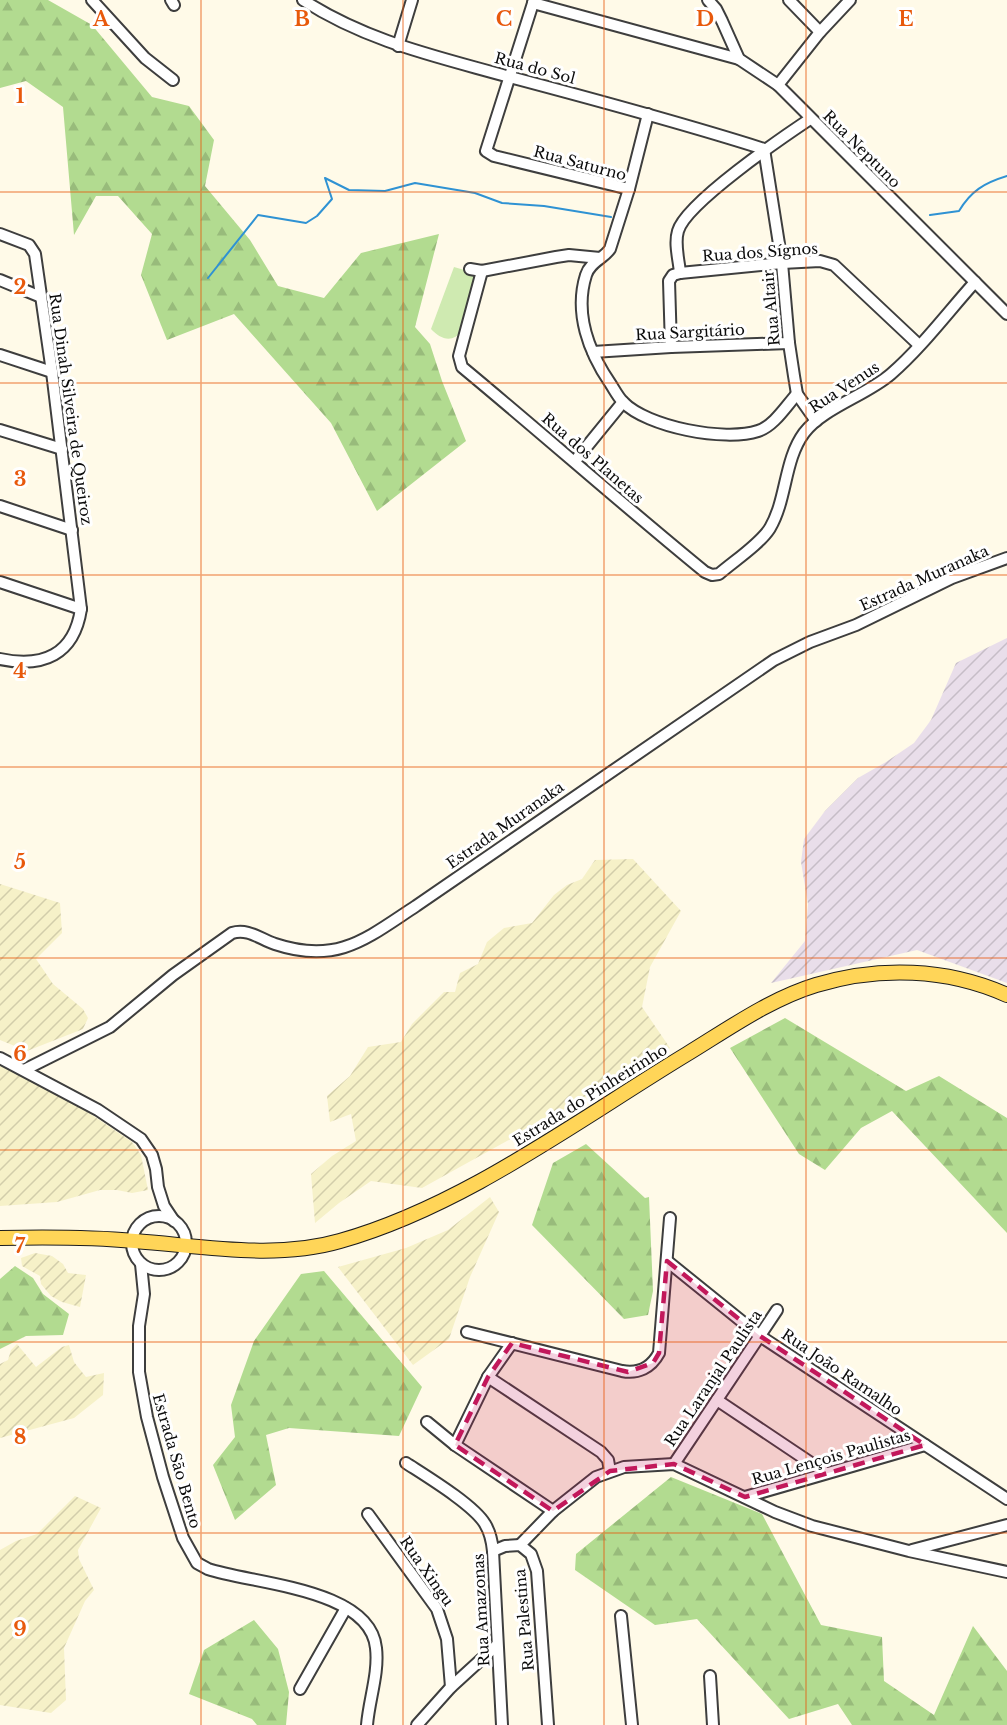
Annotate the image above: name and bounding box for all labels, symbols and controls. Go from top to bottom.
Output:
text: A [92,7,110,31]
text: B [294,7,310,31]
text: C [496,7,512,31]
text: D [696,7,714,31]
text: E [898,7,914,31]
street label: Rua do Sol [492,48,578,88]
text: 1 [16,84,25,108]
street label: Rua Neptuno [819,106,905,192]
street label: Rua Saturno [532,141,629,185]
street label: Rua dos Sígnos [701,238,819,266]
street label: Rua Altair [758,268,784,347]
text: 2 [13,275,27,299]
street label: Rua Dinah Silveira de Queiroz [45,292,97,526]
street label: Rua Sargitário [635,320,745,344]
street label: Rua Venus [805,357,883,417]
street label: Rua dos Planetas [538,409,648,507]
text: 3 [14,467,26,491]
street label: Estrada Muranaka [857,541,992,615]
text: 4 [13,659,27,683]
street label: Estrada Muranaka [443,777,568,873]
text: 5 [14,850,26,874]
street label: Estrada do Pinheirinho [509,1040,671,1150]
text: 6 [13,1042,27,1066]
text: 7 [15,1234,26,1258]
street label: Rua Laranjal Paulista [660,1306,766,1450]
street label: Rua João Ramalho [778,1325,906,1420]
street label: Estrada São Bento [149,1391,205,1531]
text: 8 [14,1425,26,1449]
street label: Rua Lençois Paulistas [749,1425,913,1489]
street label: Rua Xingu [396,1532,458,1610]
street label: Rua Amazonas [469,1553,493,1667]
street label: Rua Palestina [510,1567,538,1672]
text: 9 [13,1617,27,1641]

